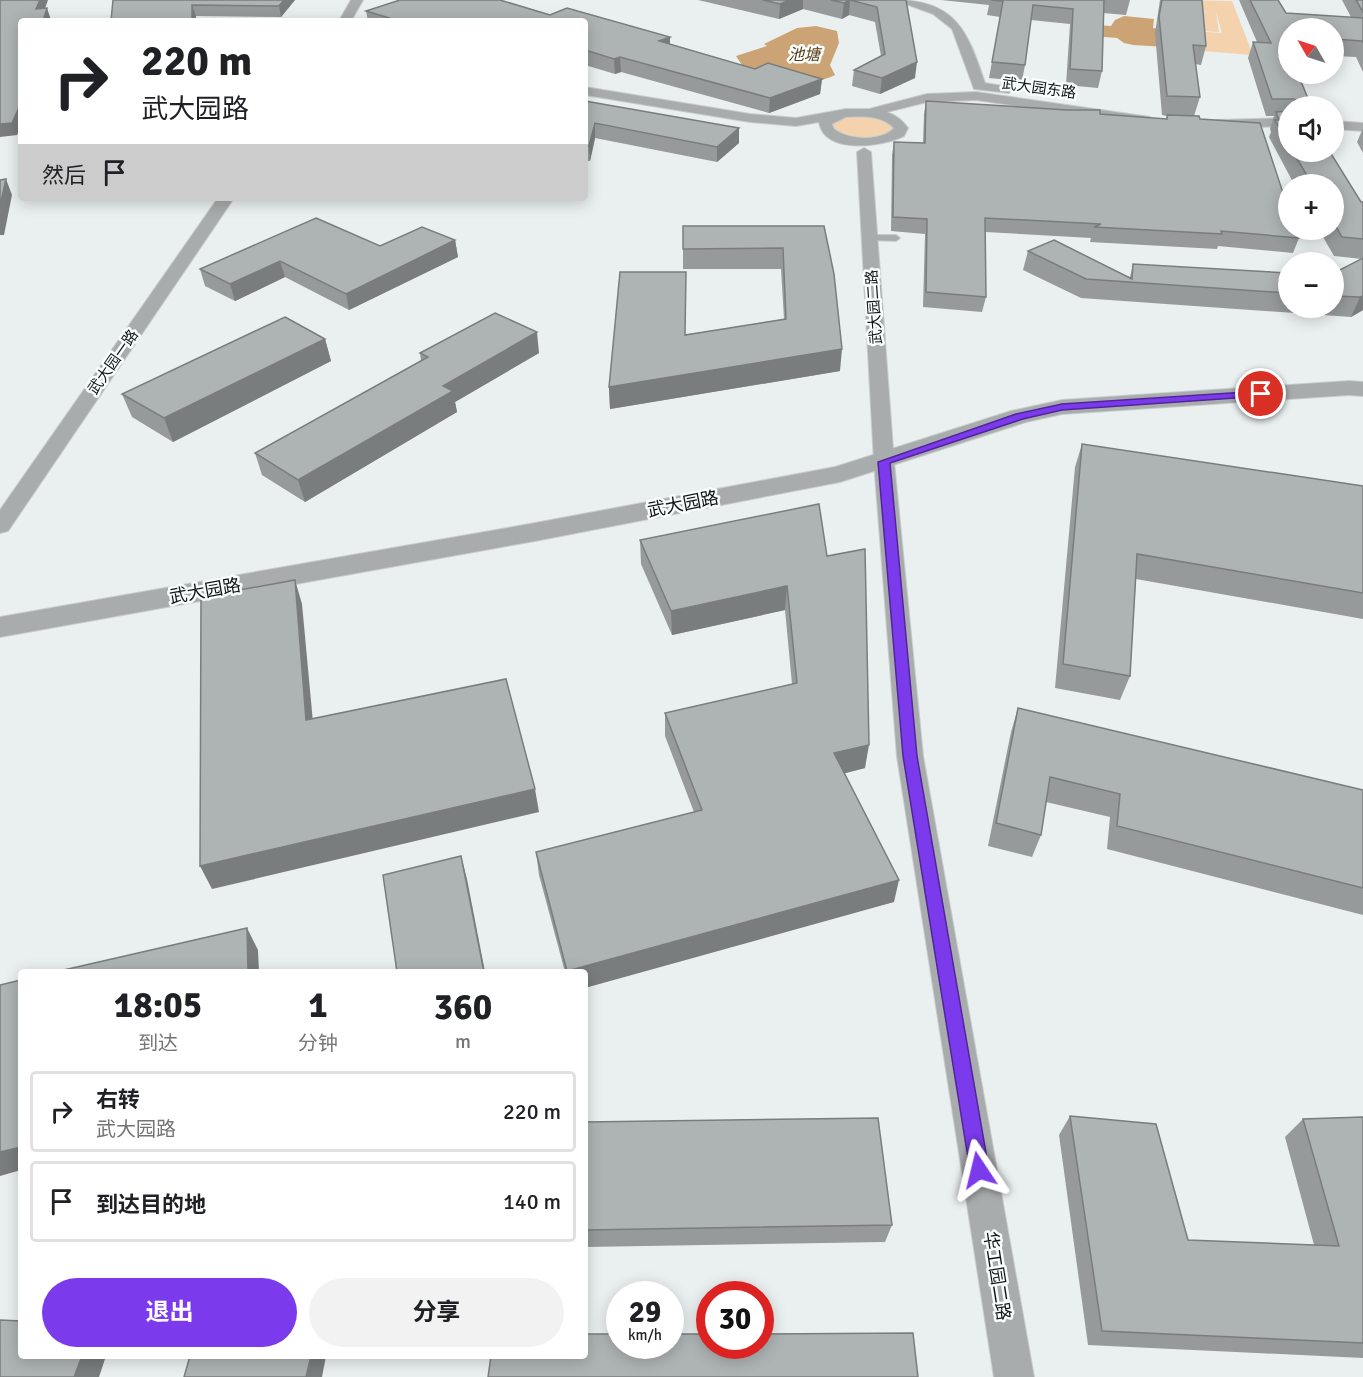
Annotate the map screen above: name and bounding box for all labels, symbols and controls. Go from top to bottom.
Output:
north arrow [1278,18,1344,84]
map controls [1278,18,1344,318]
text: 220 m [141,36,252,87]
icon: right [42,42,120,120]
water label: 池塘 [788,45,823,65]
street label: 武大园东路 [1001,74,1077,102]
text: 武大园路 [141,93,249,126]
button: sound [1278,96,1344,162]
icon: arrive [98,156,131,189]
text: 然后 [42,162,86,189]
button: + [1278,174,1344,240]
button: − [1278,252,1344,318]
street label: 武大园二路 [862,269,886,345]
street label: 武大园一路 [84,326,142,398]
pin [1235,368,1286,419]
icon: arrive [1244,377,1277,410]
street label: 武大园路 [646,486,720,522]
street label: 武大园路 [168,574,242,608]
text: 18:05 [114,983,202,1028]
text: 1 [308,983,328,1028]
text: 360 [434,985,492,1030]
text: m [455,1029,471,1054]
text: 到达 [138,1031,178,1056]
text: 分钟 [298,1031,338,1056]
text: 右转 [96,1086,140,1113]
icon: right [45,1095,78,1128]
text: 220 m [503,1098,561,1125]
text: 武大园路 [96,1117,176,1142]
position arrow [947,1138,1011,1202]
icon: arrive [45,1185,78,1218]
text: 140 m [503,1188,561,1215]
text: 到达目的地 [96,1191,206,1218]
street label: 华工园二路 [979,1230,1015,1322]
button: 退出 [42,1278,297,1347]
button: 分享 [309,1278,564,1347]
speed limit sign: 30 [696,1281,774,1359]
text: 29 [629,1294,661,1331]
text: km/h [628,1326,662,1344]

